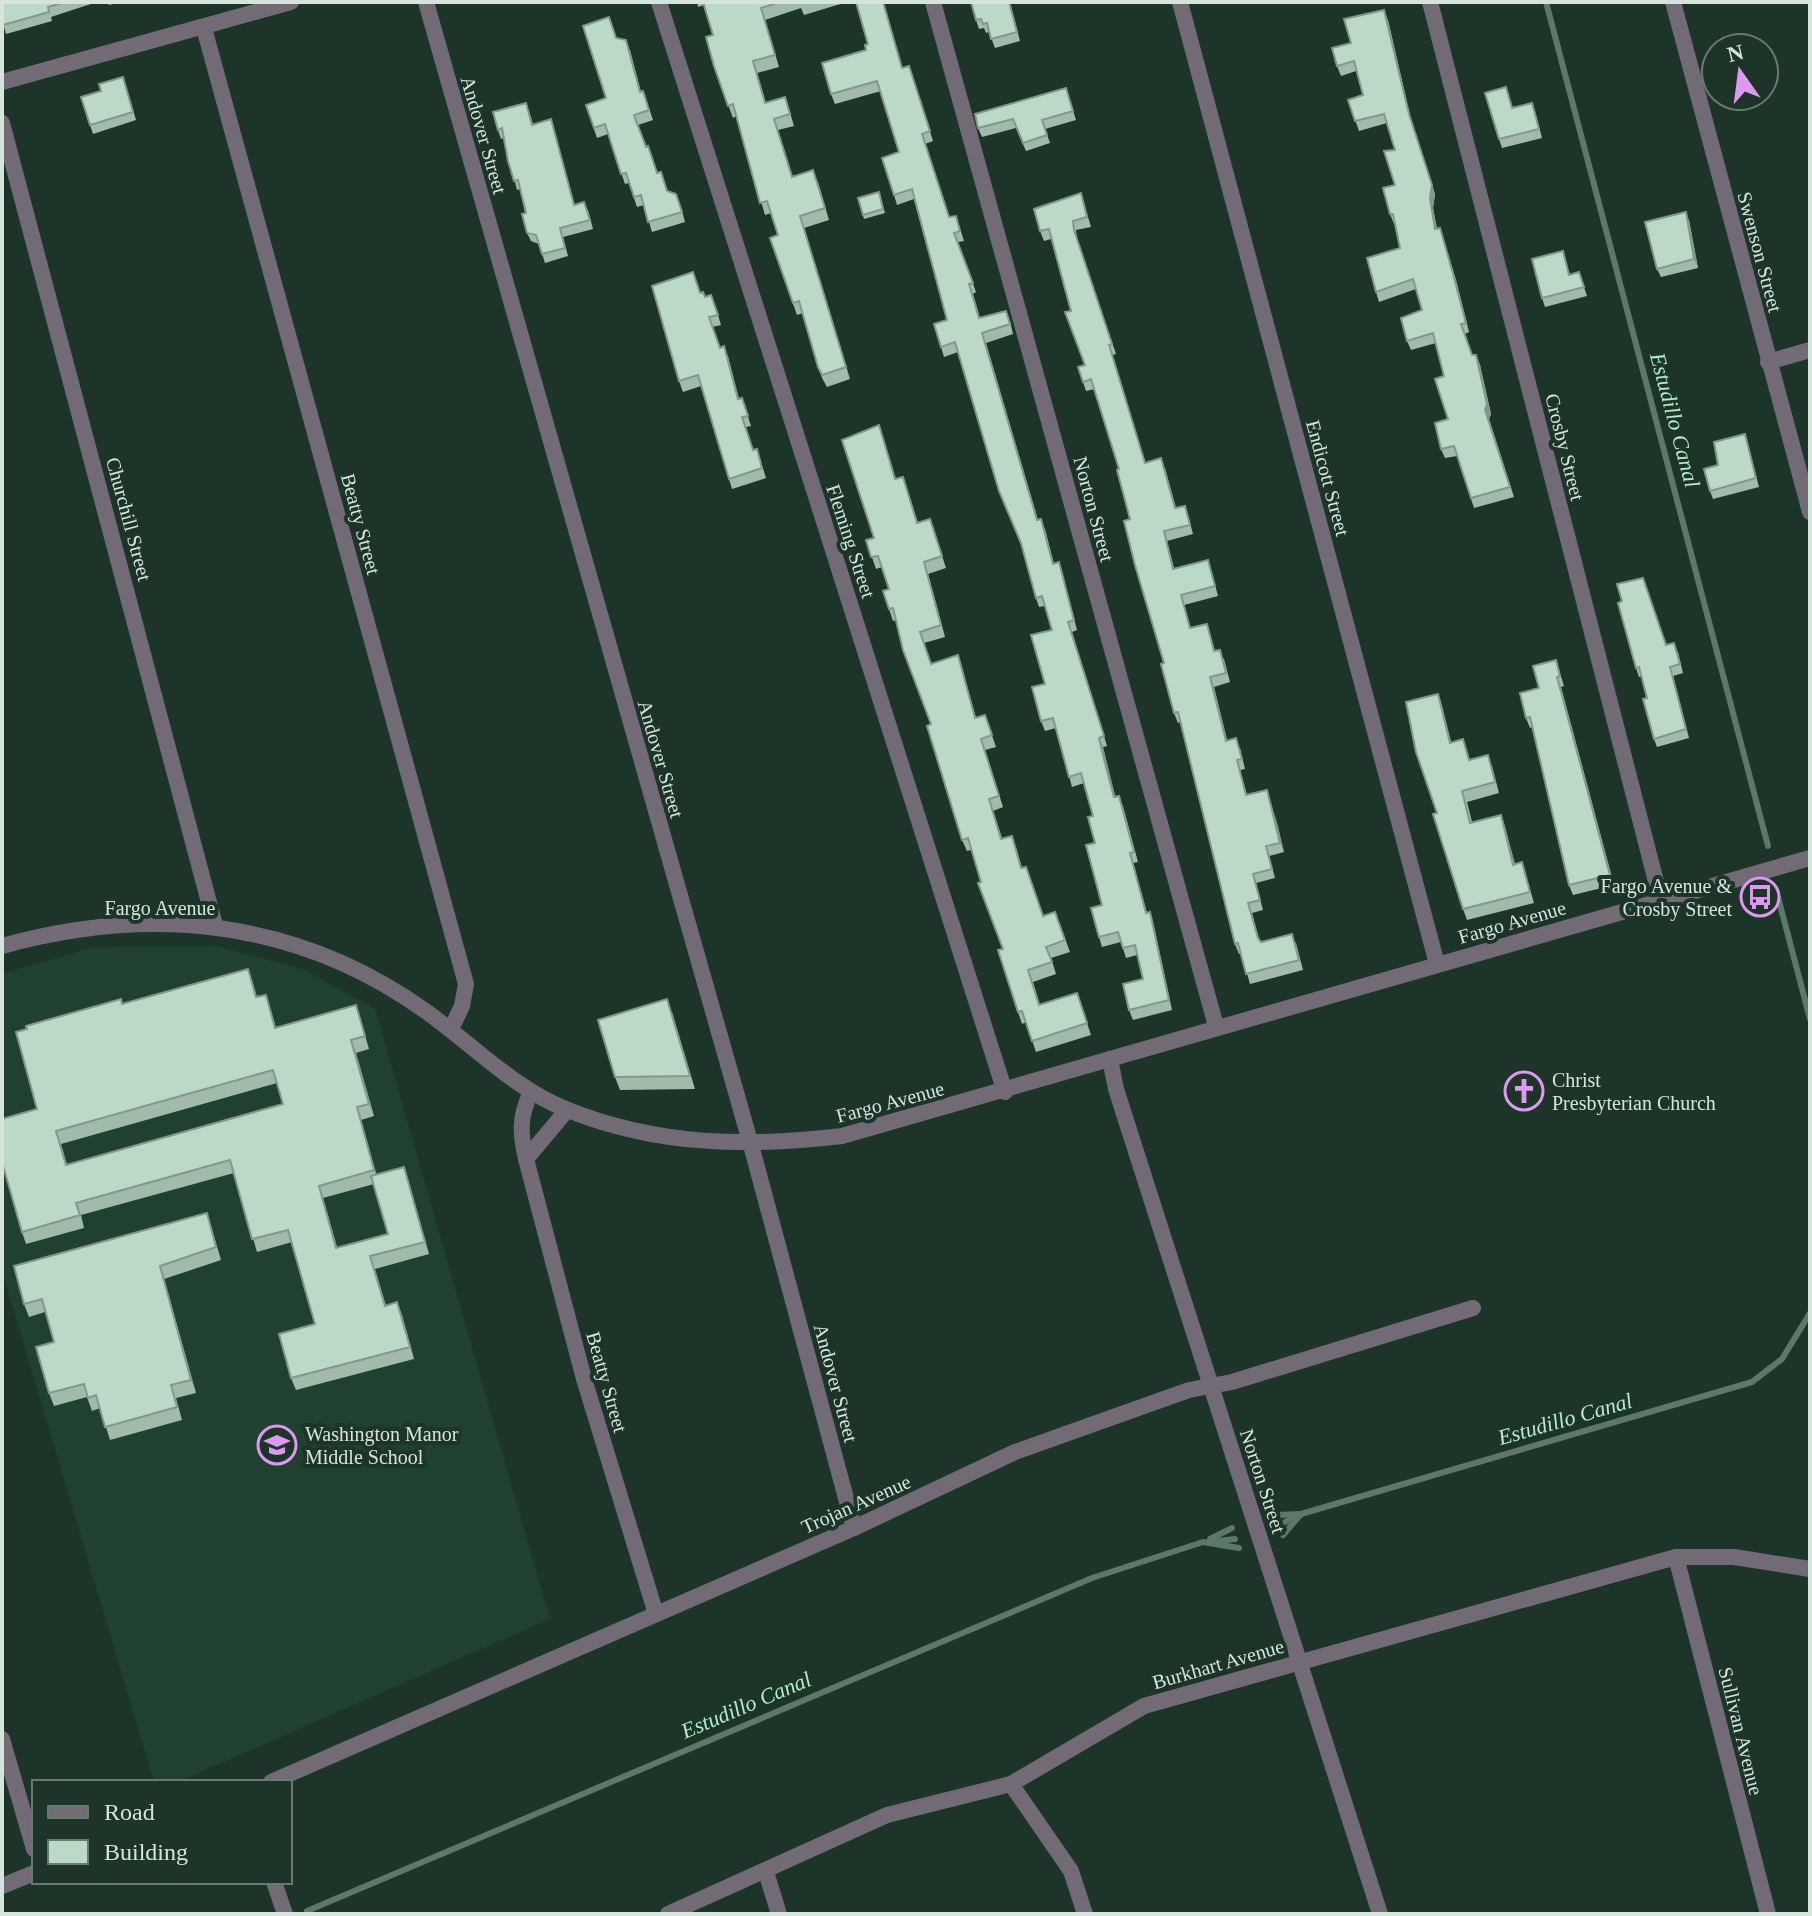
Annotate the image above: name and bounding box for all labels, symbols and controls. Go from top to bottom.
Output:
north arrow [1700,32,1780,112]
text: N [1725,39,1746,67]
street label: Andover Street [457,74,511,197]
street label: Swenson Street [1733,189,1787,315]
water label: Estudillo Canal [1645,349,1705,490]
street label: Crosby Street [1540,391,1589,503]
street label: Endicott Street [1302,417,1354,539]
street label: Norton Street [1069,454,1119,565]
street label: Churchill Street [102,455,156,584]
street label: Beatty Street [336,471,385,578]
street label: Fleming Street [821,481,880,601]
street label: Andover Street [634,698,688,821]
place label: Fargo Avenue & Crosby Street [1601,875,1732,921]
bus stop icon: Fargo Avenue & Crosby Street [1739,876,1781,918]
street label: Fargo Avenue [1456,896,1569,949]
street label: Fargo Avenue [105,897,216,920]
place label: Christ Presbyterian Church [1552,1069,1716,1115]
church icon: Christ Presbyterian Church [1503,1070,1545,1112]
street label: Fargo Avenue [834,1077,947,1128]
street label: Andover Street [810,1321,862,1445]
street label: Beatty Street [581,1329,632,1436]
water label: Estudillo Canal [1494,1388,1635,1450]
place label: Washington Manor Middle School [305,1423,459,1468]
school or university icon: Washington Manor Middle School [256,1424,298,1466]
street label: Norton Street [1236,1426,1290,1536]
street label: Trojan Avenue [798,1470,915,1539]
street label: Burkhart Avenue [1150,1635,1286,1693]
street label: Sullivan Avenue [1714,1665,1768,1797]
water label: Estudillo Canal [676,1666,815,1744]
legend [32,1780,292,1884]
text: Road [104,1799,155,1825]
text: Building [104,1839,188,1865]

